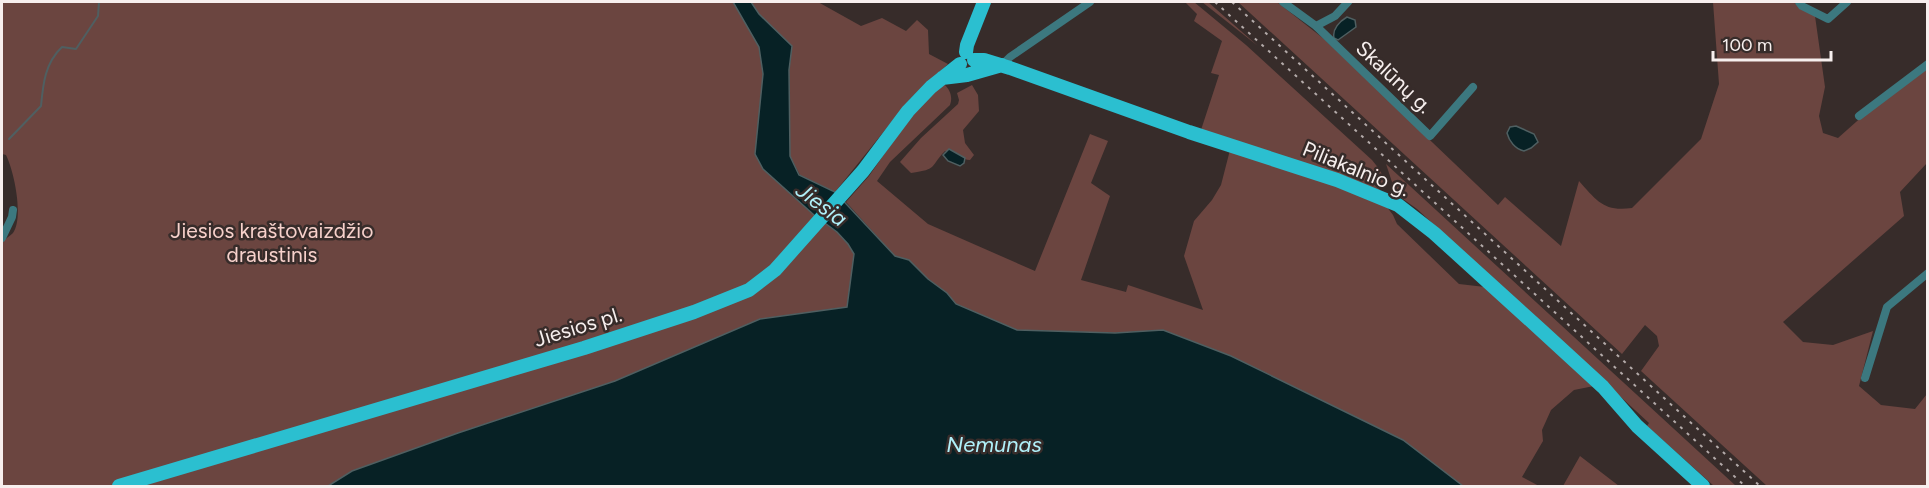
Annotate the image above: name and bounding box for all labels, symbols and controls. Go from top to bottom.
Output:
scale bar [1713,24,1832,62]
text: 100 m [1722,34,1772,56]
street label: Skalūnų g. [1351,35,1438,118]
street label: Piliakalnio g. [1299,136,1413,201]
water label: Jiesia [790,176,853,232]
park label: Jiesios kraštovaizdžio draustinis [171,218,373,267]
street label: Jiesios pl. [531,301,625,352]
water label: Nemunas [946,431,1042,458]

